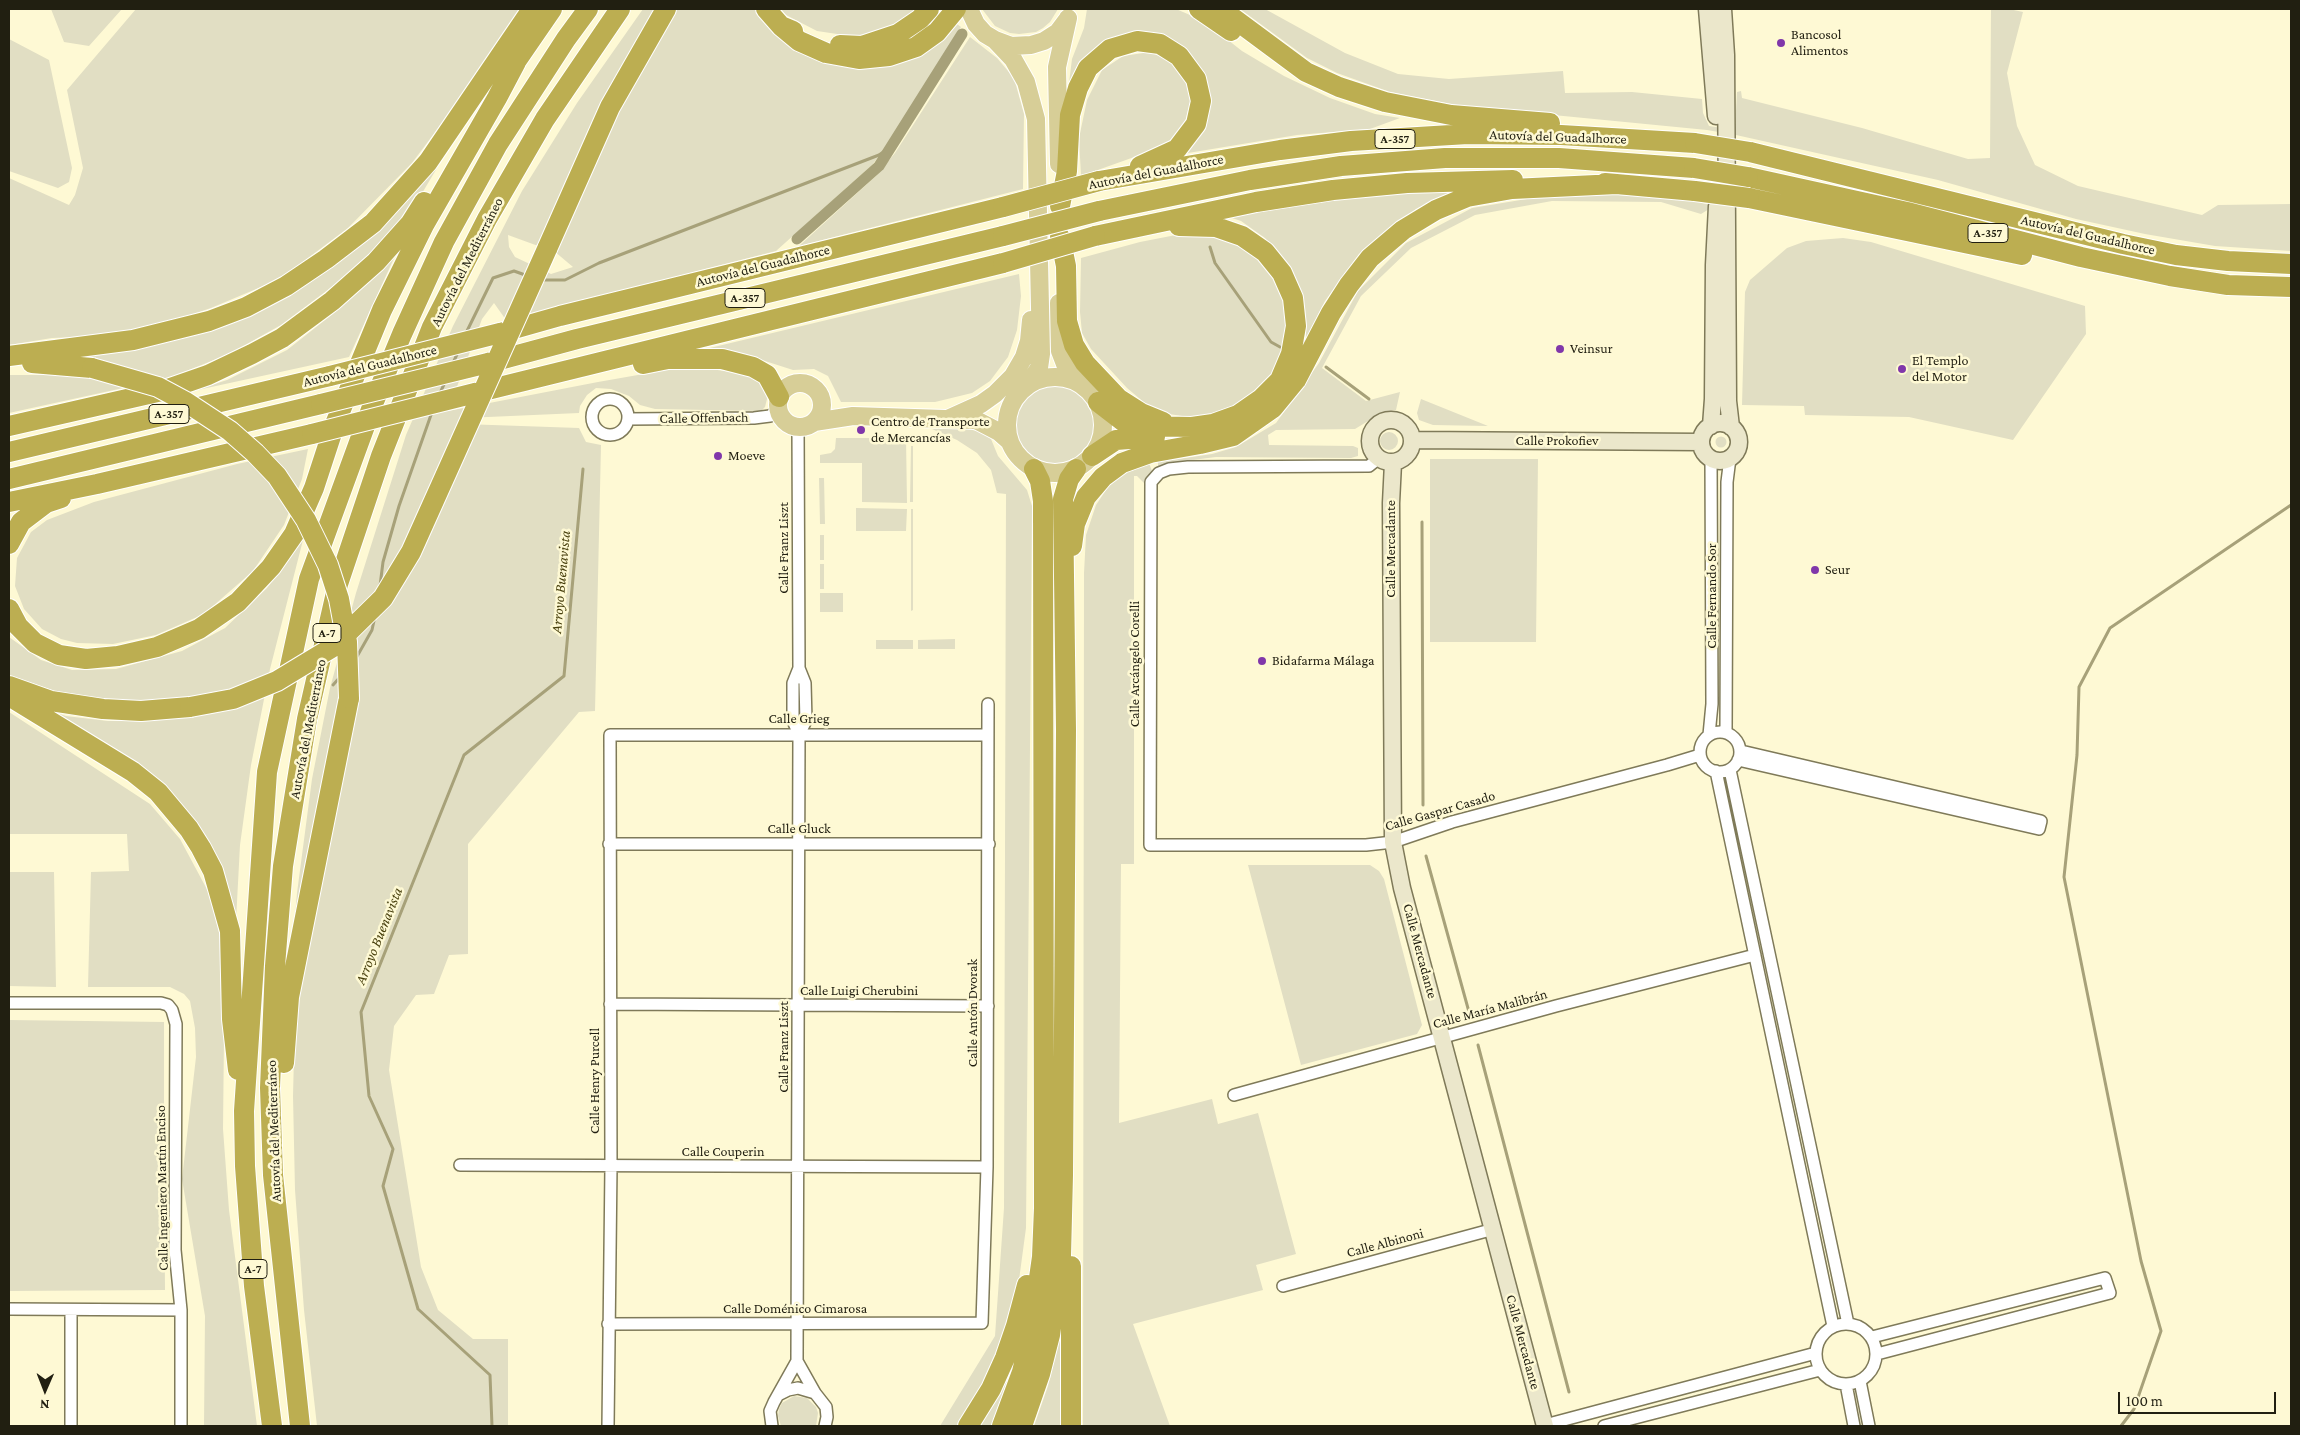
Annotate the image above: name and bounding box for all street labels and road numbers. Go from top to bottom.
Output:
street label: Autovía del Guadalhorce [1489,126,1627,148]
road number: A-357 [1375,130,1415,148]
street label: Autovía del Guadalhorce [1087,151,1225,193]
street label: Autovía del Mediterráneo [427,195,507,329]
street label: Autovía del Guadalhorce [2019,211,2157,259]
road number: A-357 [1968,224,2008,242]
street label: Autovía del Guadalhorce [694,241,832,291]
road number: A-357 [725,288,765,308]
street label: Autovía del Guadalhorce [301,341,439,391]
road number: A-357 [149,404,189,424]
street label: Calle Offenbach [659,409,749,427]
street label: Calle Prokofiev [1515,433,1599,449]
street label: Calle Mercadante [1383,500,1399,598]
street label: Calle Franz Liszt [776,502,792,594]
street label: Calle Fernando Sor [1704,543,1720,649]
street label: Calle Arcángelo Corelli [1127,601,1143,727]
road number: A-7 [313,624,341,642]
street label: Autovía del Mediterráneo [286,658,330,800]
street label: Calle Grieg [768,711,830,727]
street label: Calle Gaspar Casado [1383,787,1497,835]
street label: Calle Gluck [767,821,831,837]
street label: Calle Mercadante [1399,902,1441,1000]
street label: Calle Antón Dvorak [965,959,981,1067]
street label: Calle Luigi Cherubini [800,983,918,999]
street label: Calle María Malibrán [1431,986,1549,1032]
street label: Calle Franz Liszt [776,1001,792,1093]
street label: Calle Henry Purcell [587,1028,603,1134]
street label: Autovía del Mediterráneo [263,1060,285,1202]
street label: Calle Ingeniero Martín Enciso [152,1105,172,1271]
street label: Calle Couperin [681,1144,765,1160]
street label: Calle Albinoni [1345,1225,1425,1261]
road number: A-7 [239,1260,267,1278]
street label: Calle Mercadante [1502,1293,1544,1391]
street label: Calle Doménico Cimarosa [723,1301,867,1317]

